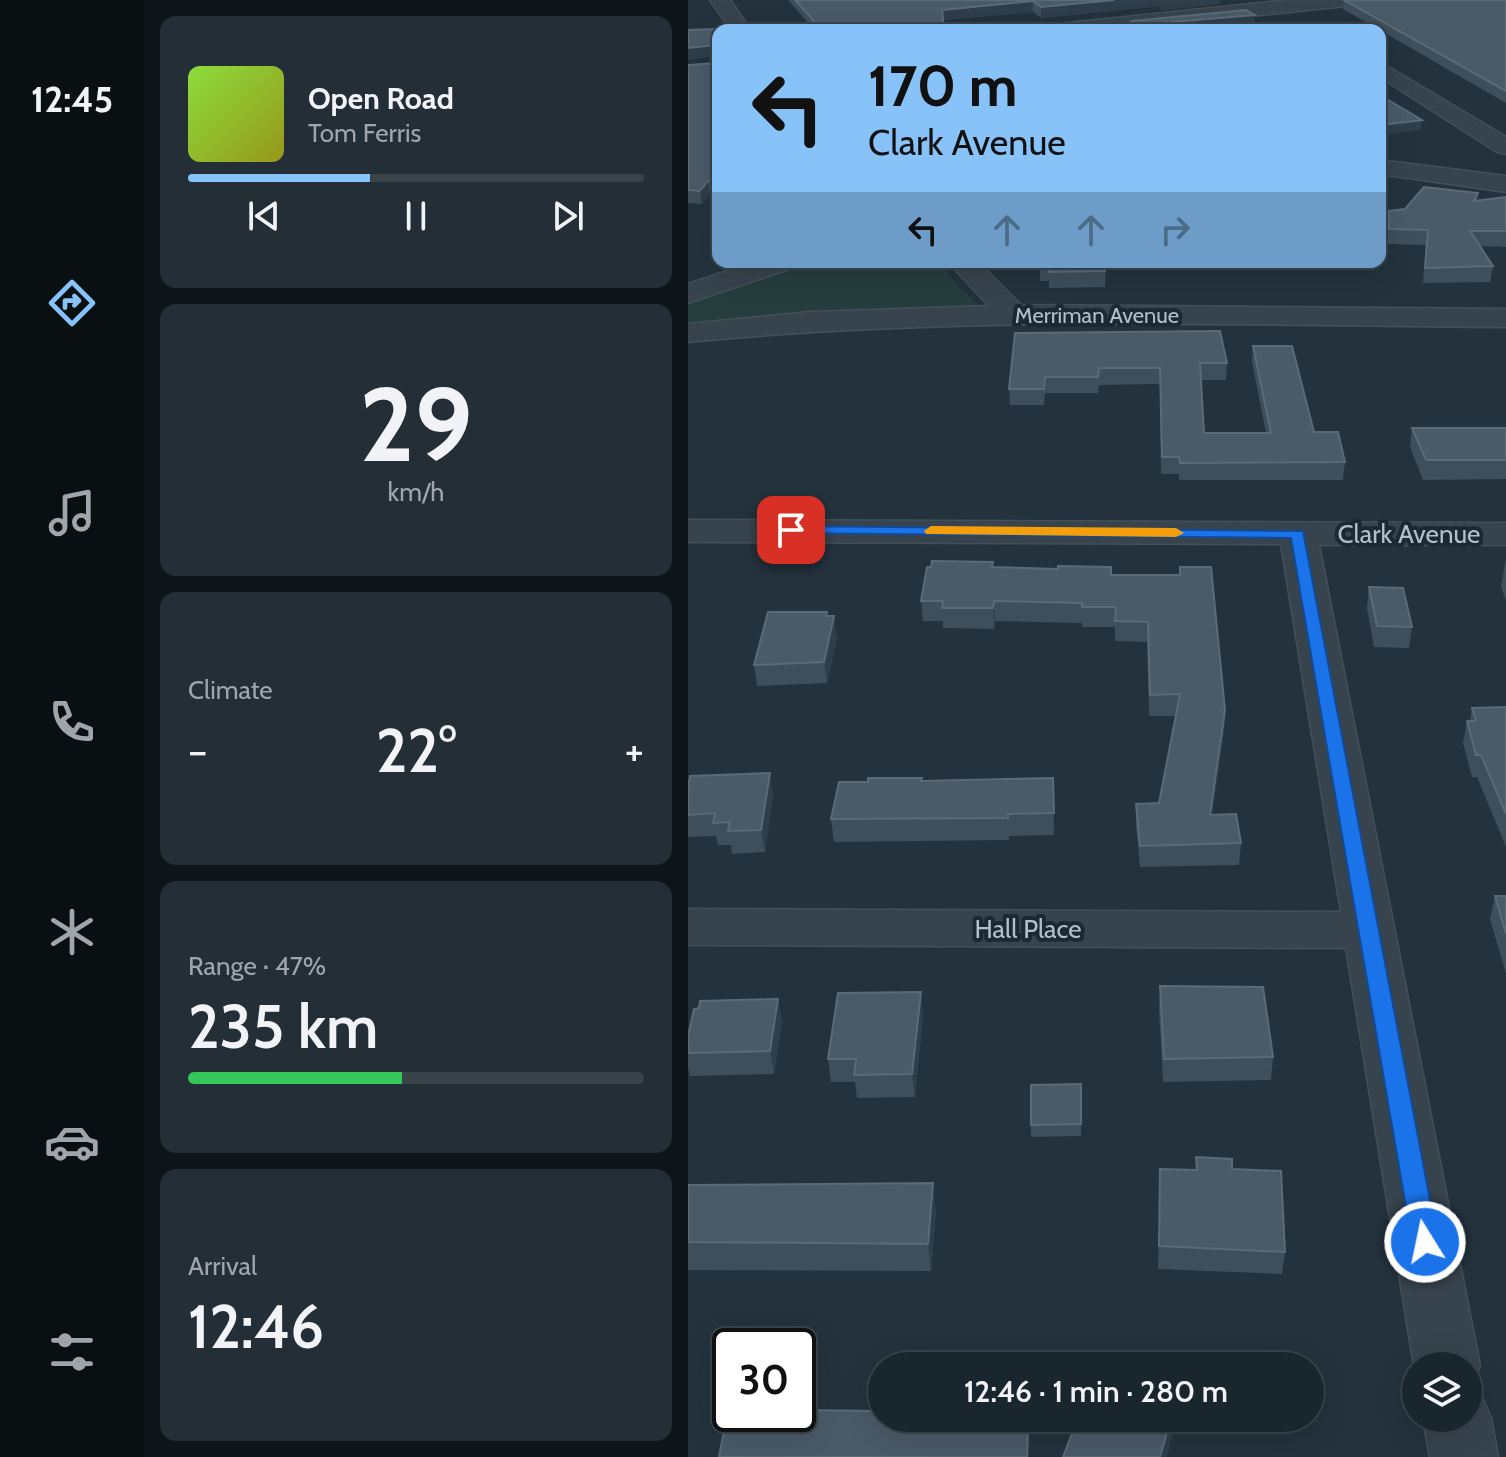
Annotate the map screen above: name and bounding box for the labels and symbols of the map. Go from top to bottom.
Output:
street label: Merriman Avenue [1015,302,1179,329]
pin [757,496,825,564]
street label: Clark Avenue [1338,518,1480,550]
street label: Hall Place [975,913,1082,945]
position arrow [1383,1200,1467,1284]
speed limit sign: 30 [712,1328,816,1432]

